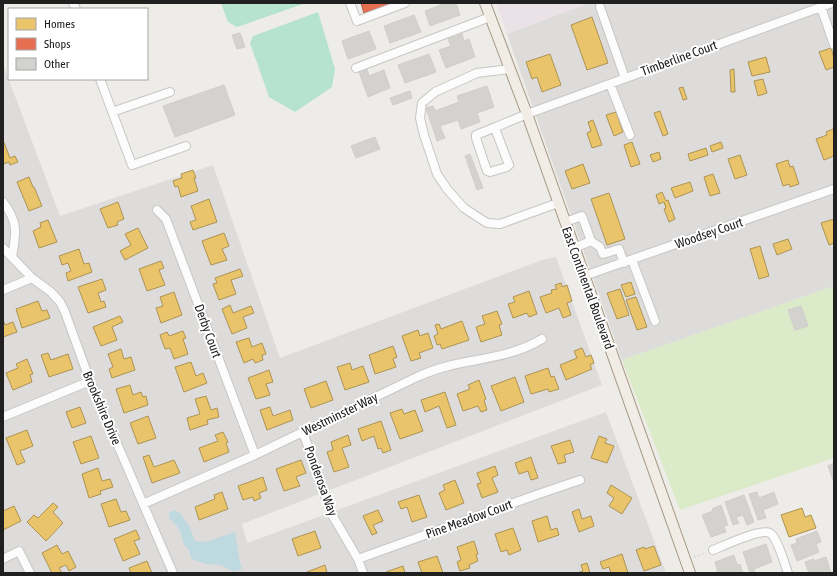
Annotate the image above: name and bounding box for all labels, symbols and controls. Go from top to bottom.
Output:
legend [8,8,148,80]
text: Homes [44,17,75,31]
text: Shops [44,37,70,51]
street label: Timberline Court [639,37,719,79]
text: Other [44,57,70,71]
street label: Woodsey Court [673,214,745,252]
street label: East Continental Boulevard [559,225,617,351]
street label: Derby Court [191,302,225,360]
street label: Brookshire Drive [80,369,124,447]
street label: Westminster Way [300,389,381,439]
street label: Ponderosa Way [301,444,341,519]
street label: Pine Meadow Court [424,496,515,542]

